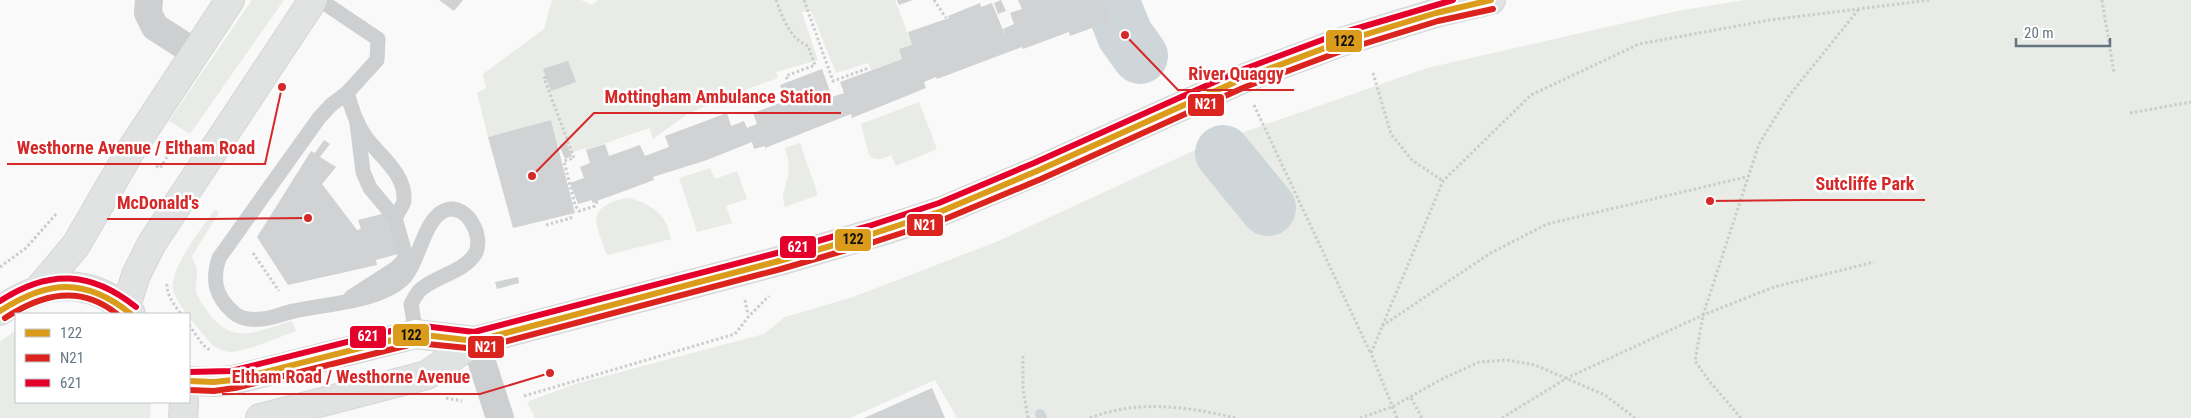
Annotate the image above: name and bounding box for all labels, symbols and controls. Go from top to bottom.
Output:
scale bar [2016,15,2110,47]
text: 20 m [2024,24,2054,42]
line badge: 122 [1325,29,1363,53]
text: 122 [1333,33,1355,49]
callout: River Quaggy [1178,57,1294,90]
text: River Quaggy [1188,63,1284,84]
callout: Mottingham Ambulance Station [594,80,841,113]
text: Mottingham Ambulance Station [605,86,831,107]
line badge: N21 [1187,93,1225,117]
text: N21 [1195,96,1217,112]
callout: Westhorne Avenue / Eltham Road [7,131,265,164]
text: Westhorne Avenue / Eltham Road [17,137,255,158]
callout: Sutcliffe Park [1806,167,1925,200]
text: Sutcliffe Park [1816,173,1915,194]
callout: McDonald's [107,186,209,219]
text: McDonald's [117,192,199,213]
line badge: N21 [906,213,944,237]
text: N21 [914,217,936,233]
line badge: 122 [834,228,872,252]
text: 122 [842,231,864,247]
line badge: 621 [779,235,817,259]
text: 621 [787,239,809,255]
legend [15,313,190,403]
line badge: 122 [392,323,430,347]
text: 122 [60,324,82,342]
line badge: 621 [349,325,387,349]
text: 122 [400,327,422,343]
text: 621 [357,328,379,344]
line badge: N21 [467,335,505,359]
text: N21 [475,339,497,355]
text: N21 [60,349,84,367]
callout: Eltham Road / Westhorne Avenue [222,361,480,394]
text: Eltham Road / Westhorne Avenue [232,366,471,387]
text: 621 [60,374,82,392]

